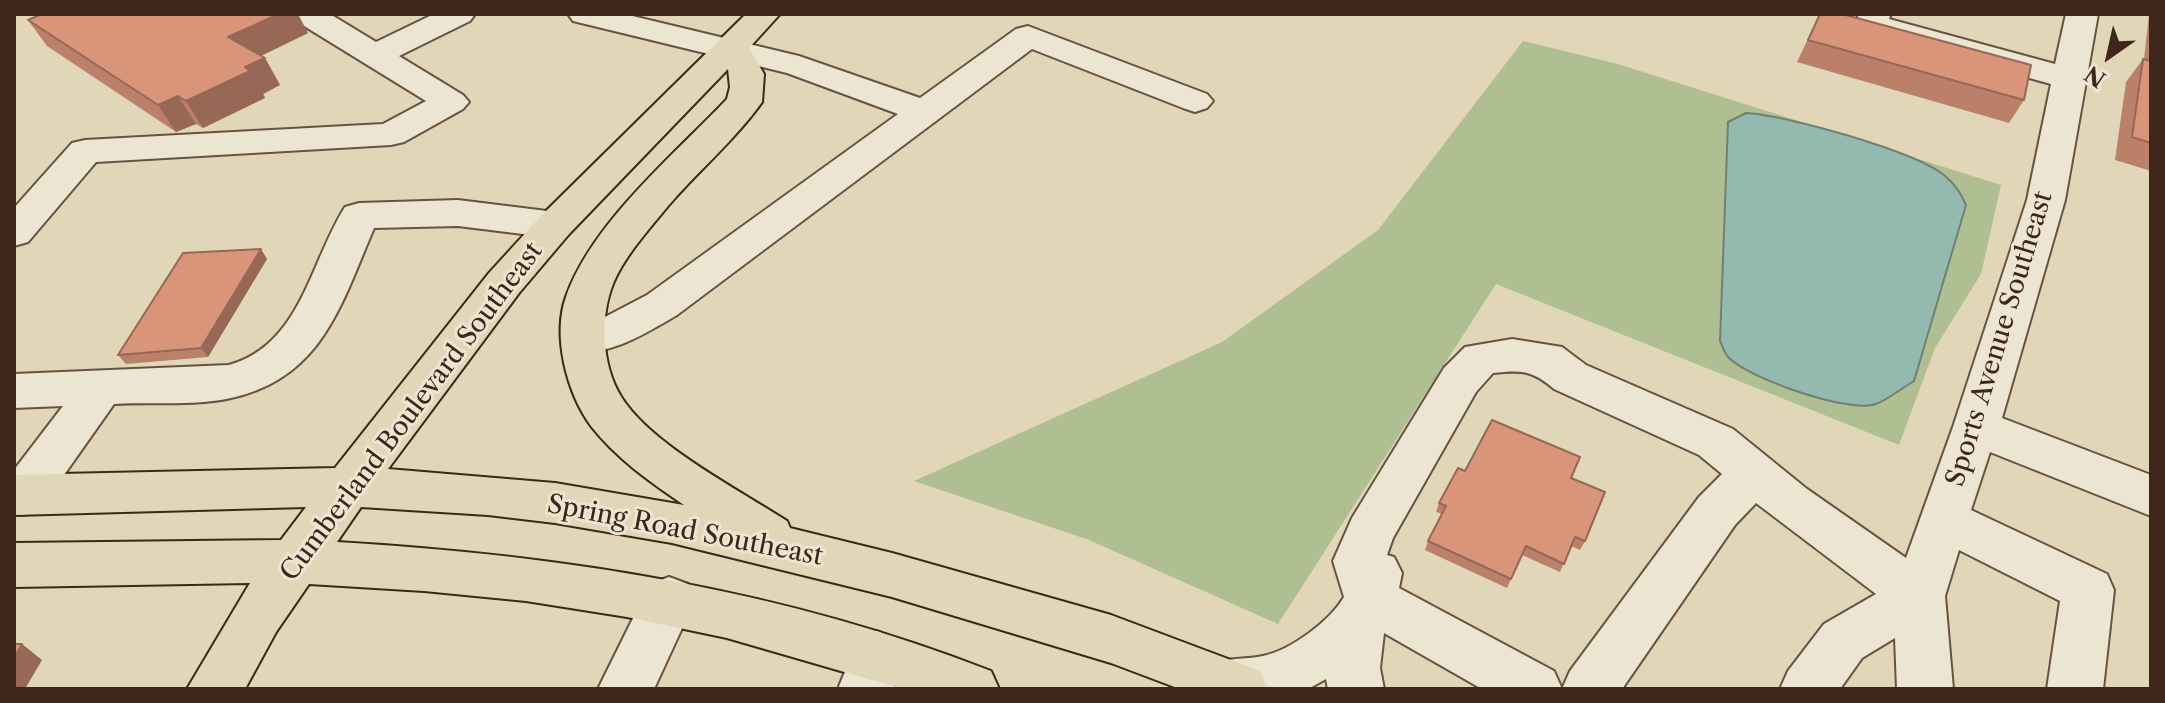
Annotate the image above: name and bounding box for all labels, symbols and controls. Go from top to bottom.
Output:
north arrow [2069,16,2149,96]
text: N [2080,60,2111,93]
street label: Sports Avenue Southeast [1940,188,2060,490]
street label: Cumberland Boulevard Southeast [274,237,550,587]
street label: Spring Road Southeast [545,489,825,573]

